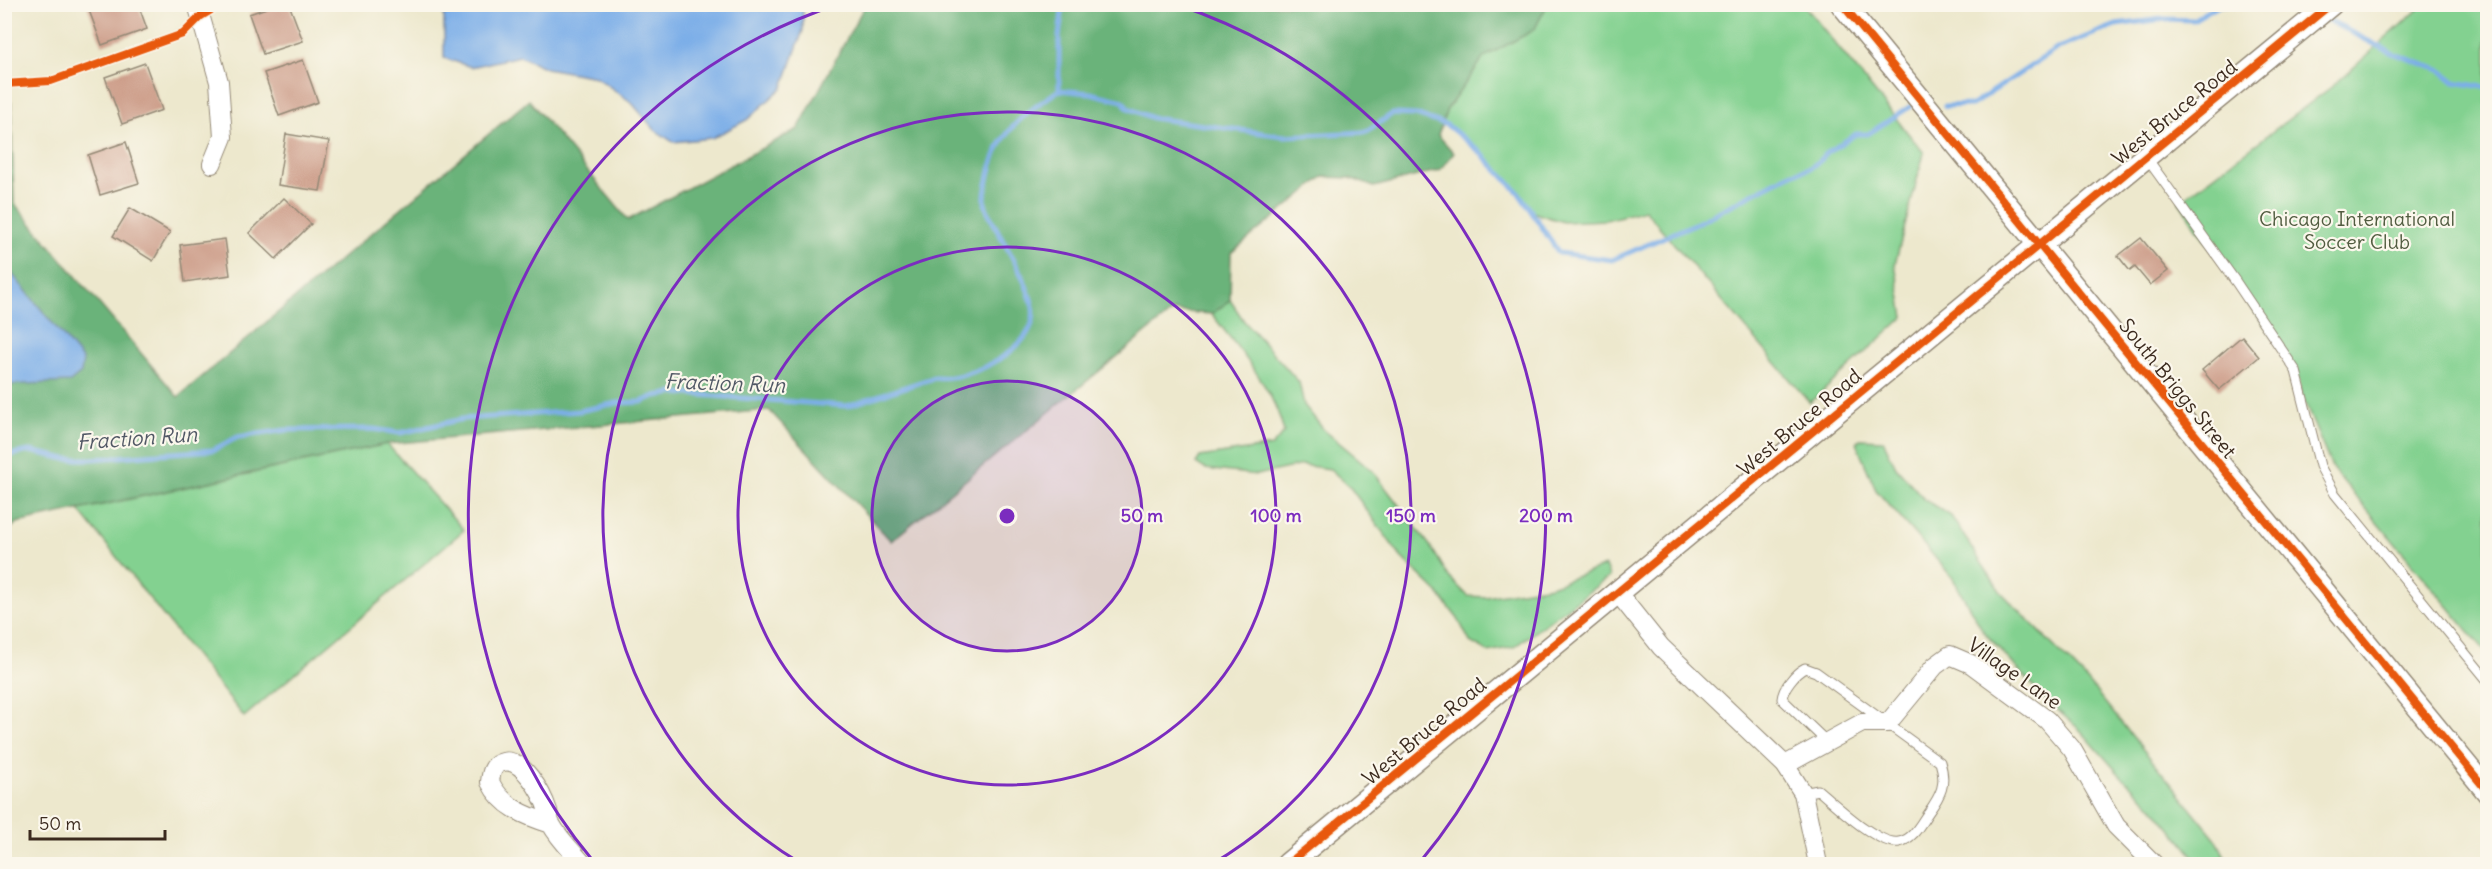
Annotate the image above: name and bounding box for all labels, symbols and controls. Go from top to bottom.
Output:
street label: West Bruce Road [2106,54,2242,170]
park label: Chicago International Soccer Club [2259,206,2455,254]
street label: South Briggs Street [2114,313,2242,463]
street label: West Bruce Road [1732,363,1866,481]
water label: Fraction Run [664,367,786,399]
water label: Fraction Run [76,420,199,456]
text: 50 m [1121,504,1163,527]
text: 100 m [1251,504,1302,527]
text: 150 m [1386,504,1436,527]
text: 200 m [1519,504,1573,527]
centre of rings [997,506,1017,526]
street label: Village Lane [1963,632,2067,714]
street label: West Bruce Road [1357,672,1491,790]
scale bar [30,803,165,841]
text: 50 m [39,812,81,835]

